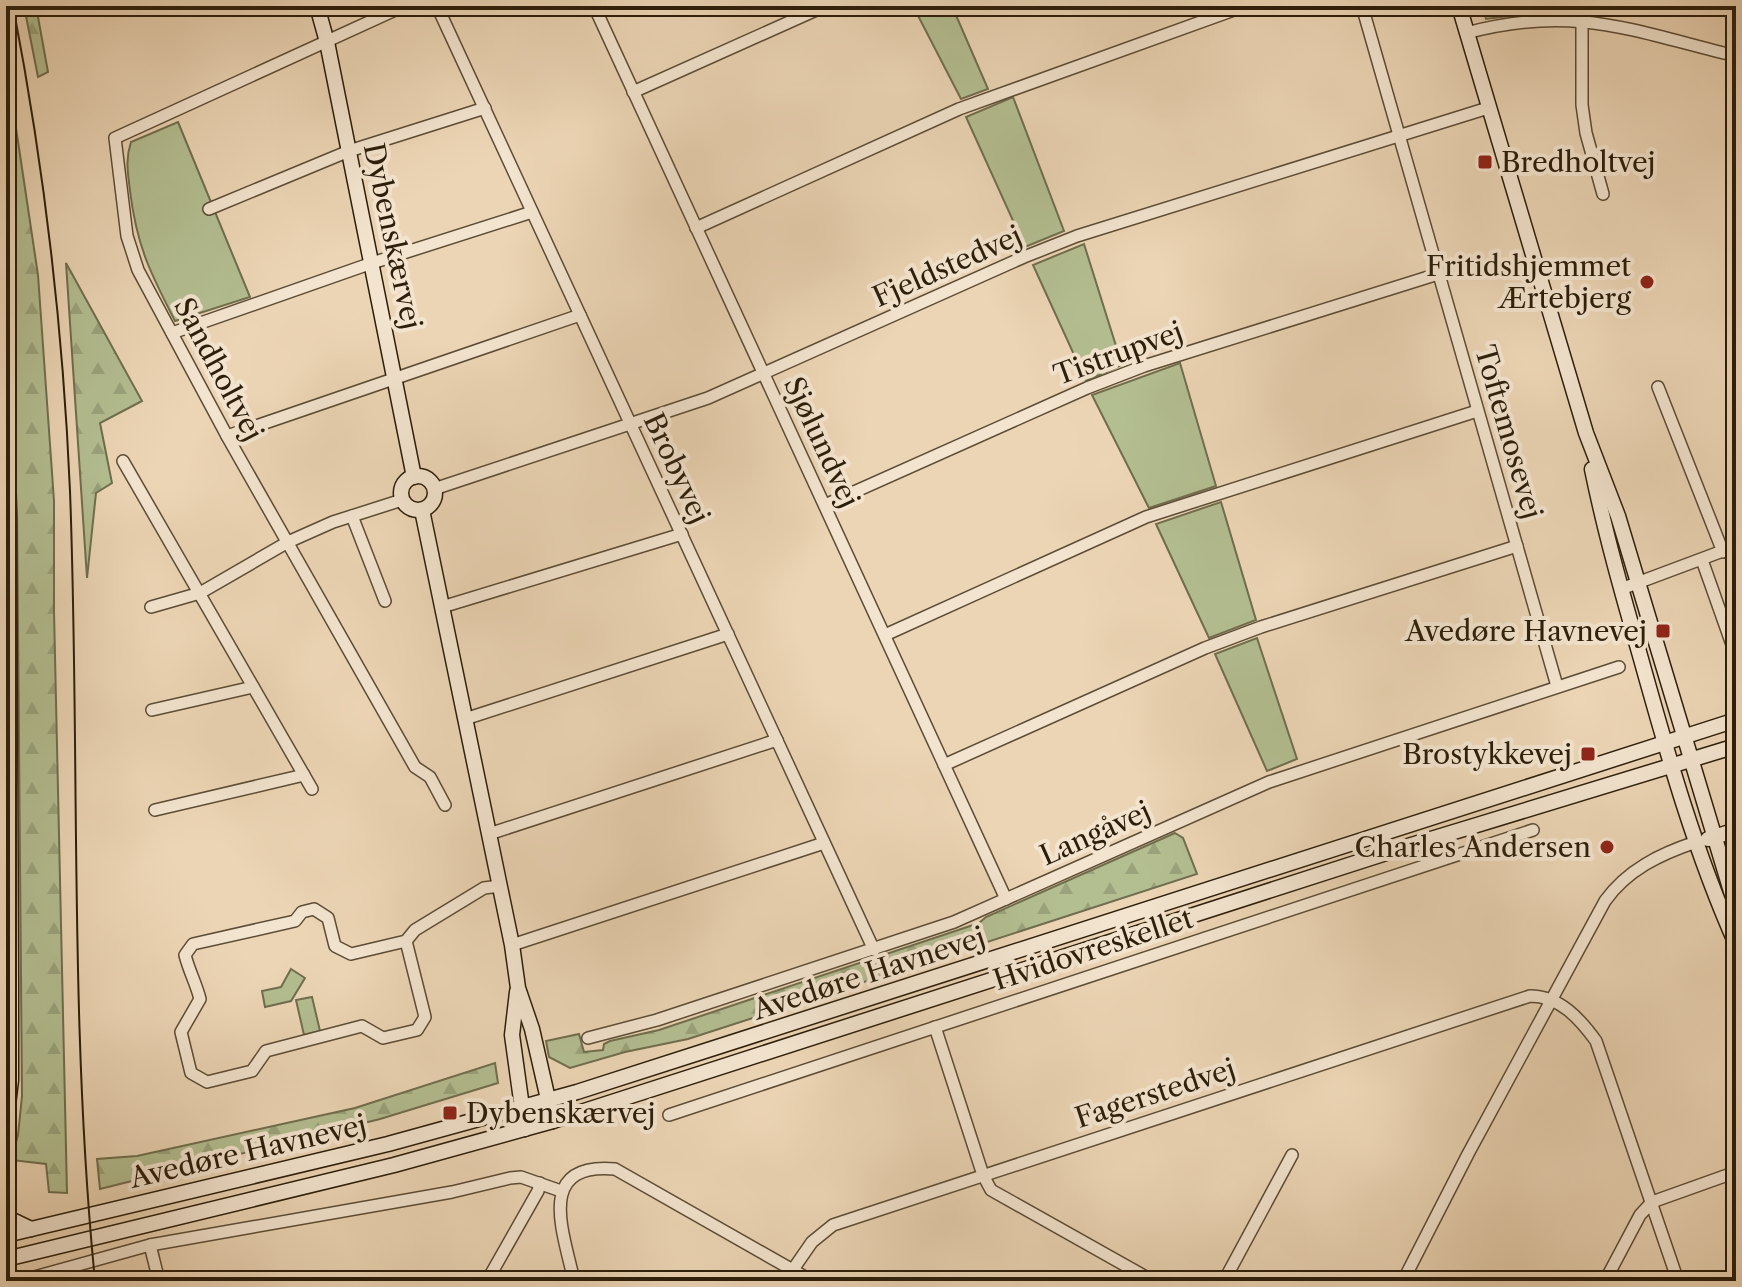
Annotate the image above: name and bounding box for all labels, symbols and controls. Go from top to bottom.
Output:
street label: Dybenskærvej [357,140,429,332]
place label: Bredholtvej [1501,145,1656,179]
marker: Bredholtvej [1476,153,1494,171]
street label: Fjeldstedvej [867,218,1027,314]
place label: Fritidshjemmet Ærtebjerg [1426,249,1631,315]
marker: Fritidshjemmet Ærtebjerg [1638,273,1656,291]
street label: Sandholtvej [167,292,271,446]
street label: Tistrupvej [1049,314,1187,392]
street label: Toftemosevej [1468,341,1550,523]
street label: Sjølundvej [777,371,867,513]
street label: Brobyvej [637,407,717,529]
place label: Avedøre Havnevej [1404,614,1647,648]
marker: Avedøre Havnevej [1654,622,1672,640]
place label: Brostykkevej [1402,737,1572,771]
marker: Brostykkevej [1579,745,1597,763]
street label: Langåvej [1034,794,1156,872]
place label: Charles Andersen [1355,830,1591,864]
marker: Charles Andersen [1598,838,1616,856]
street label: Hvidovreskellet [989,901,1197,997]
street label: Avedøre Havnevej [748,919,989,1027]
street label: Fagerstedvej [1071,1051,1239,1135]
place label: Dybenskærvej [466,1096,655,1130]
marker: Dybenskærvej [441,1104,459,1122]
street label: Avedøre Havnevej [125,1107,370,1195]

